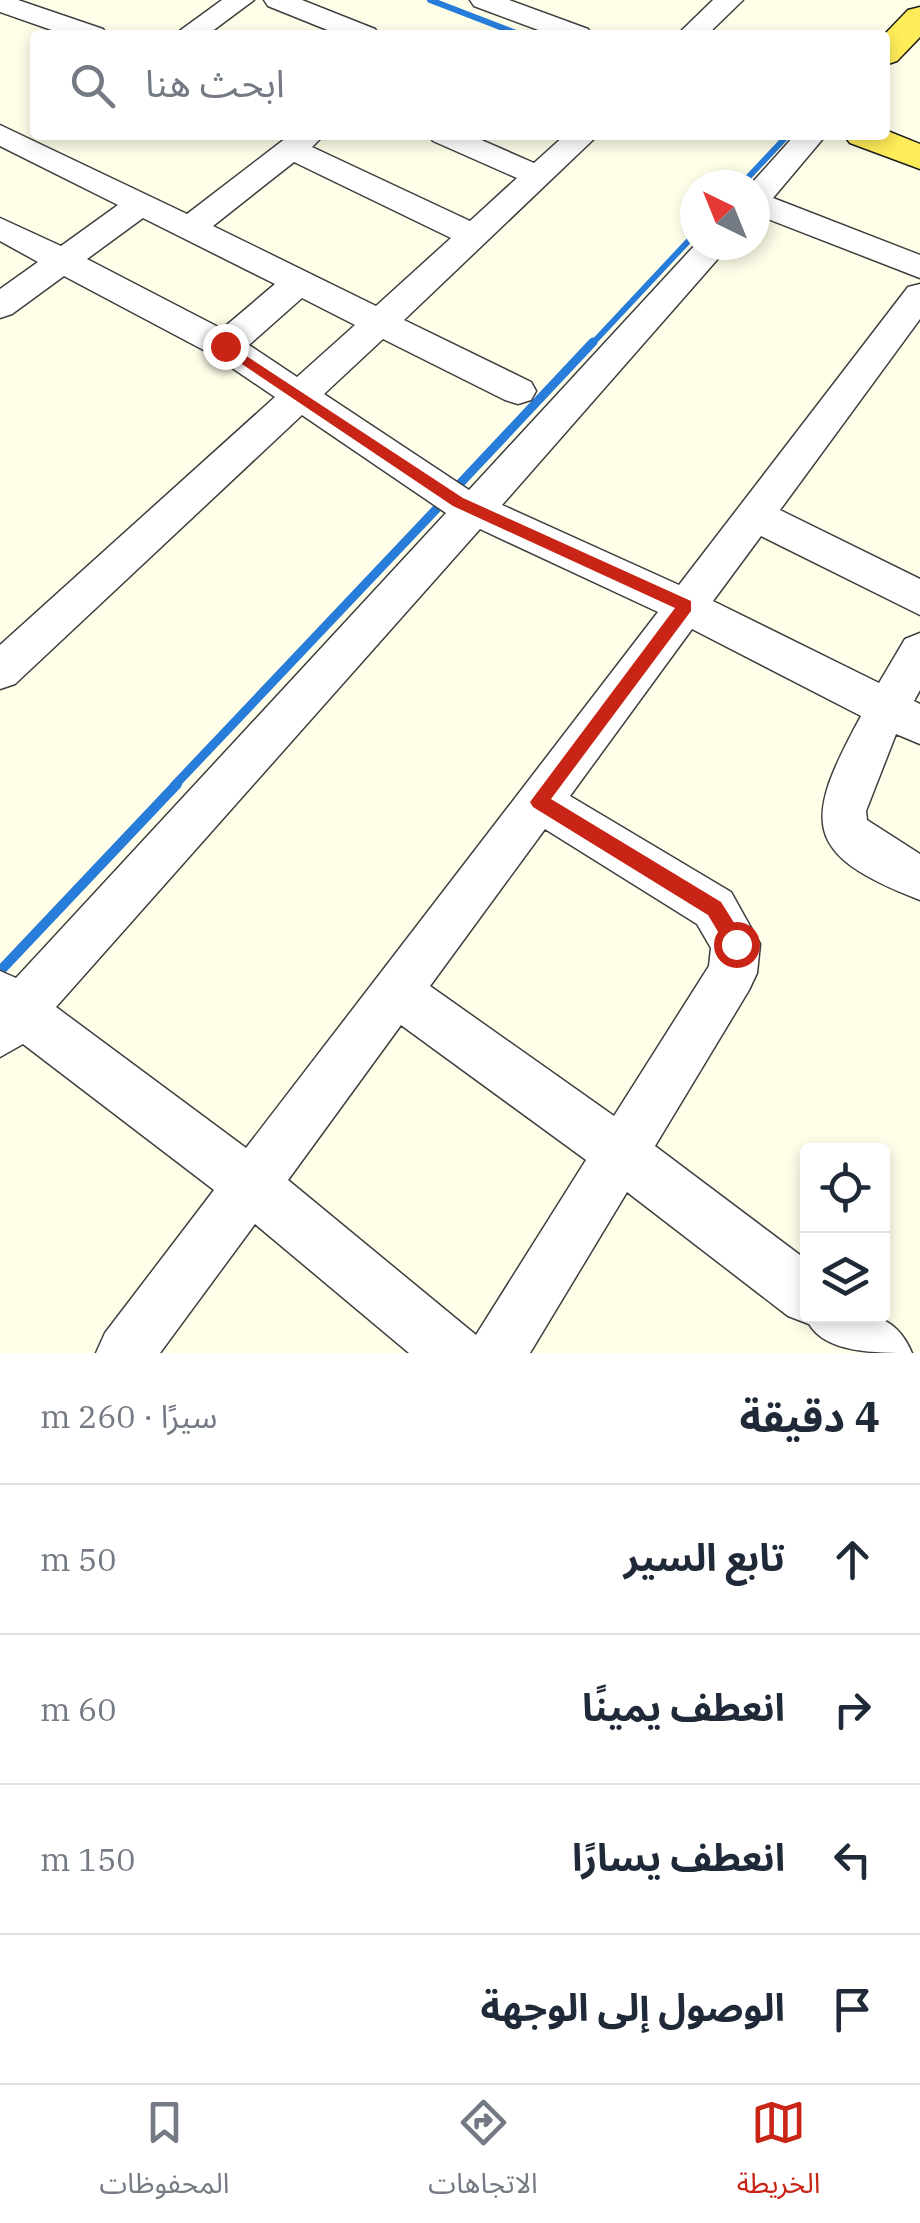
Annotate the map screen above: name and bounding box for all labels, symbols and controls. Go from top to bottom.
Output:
search box [30,30,890,140]
icon: search [65,58,120,113]
text: ابحث هنا [145,58,285,107]
north arrow [680,170,770,260]
route end [203,324,249,370]
route start [714,922,760,968]
map controls [800,1143,890,1323]
button: locate [800,1143,890,1233]
button: layers [800,1233,890,1323]
text: 4 دقيقة [739,1389,880,1444]
text: سيرًا · 260 m [40,1395,217,1437]
text: تابع السير [624,1532,785,1581]
icon: ahead [825,1532,880,1587]
text: 50 m [40,1538,116,1580]
text: انعطف يمينًا [582,1682,785,1731]
icon: right [825,1682,880,1737]
text: 60 m [40,1688,116,1730]
text: انعطف يسارًا [572,1832,785,1881]
icon: left [825,1832,880,1887]
text: 150 m [40,1838,136,1880]
text: الوصول إلى الوجهة [480,1982,785,2031]
icon: arrive [825,1982,880,2037]
tab: المحفوظات [99,2095,229,2214]
tab: الاتجاهات [428,2095,538,2214]
tab: الخريطة [737,2095,821,2214]

